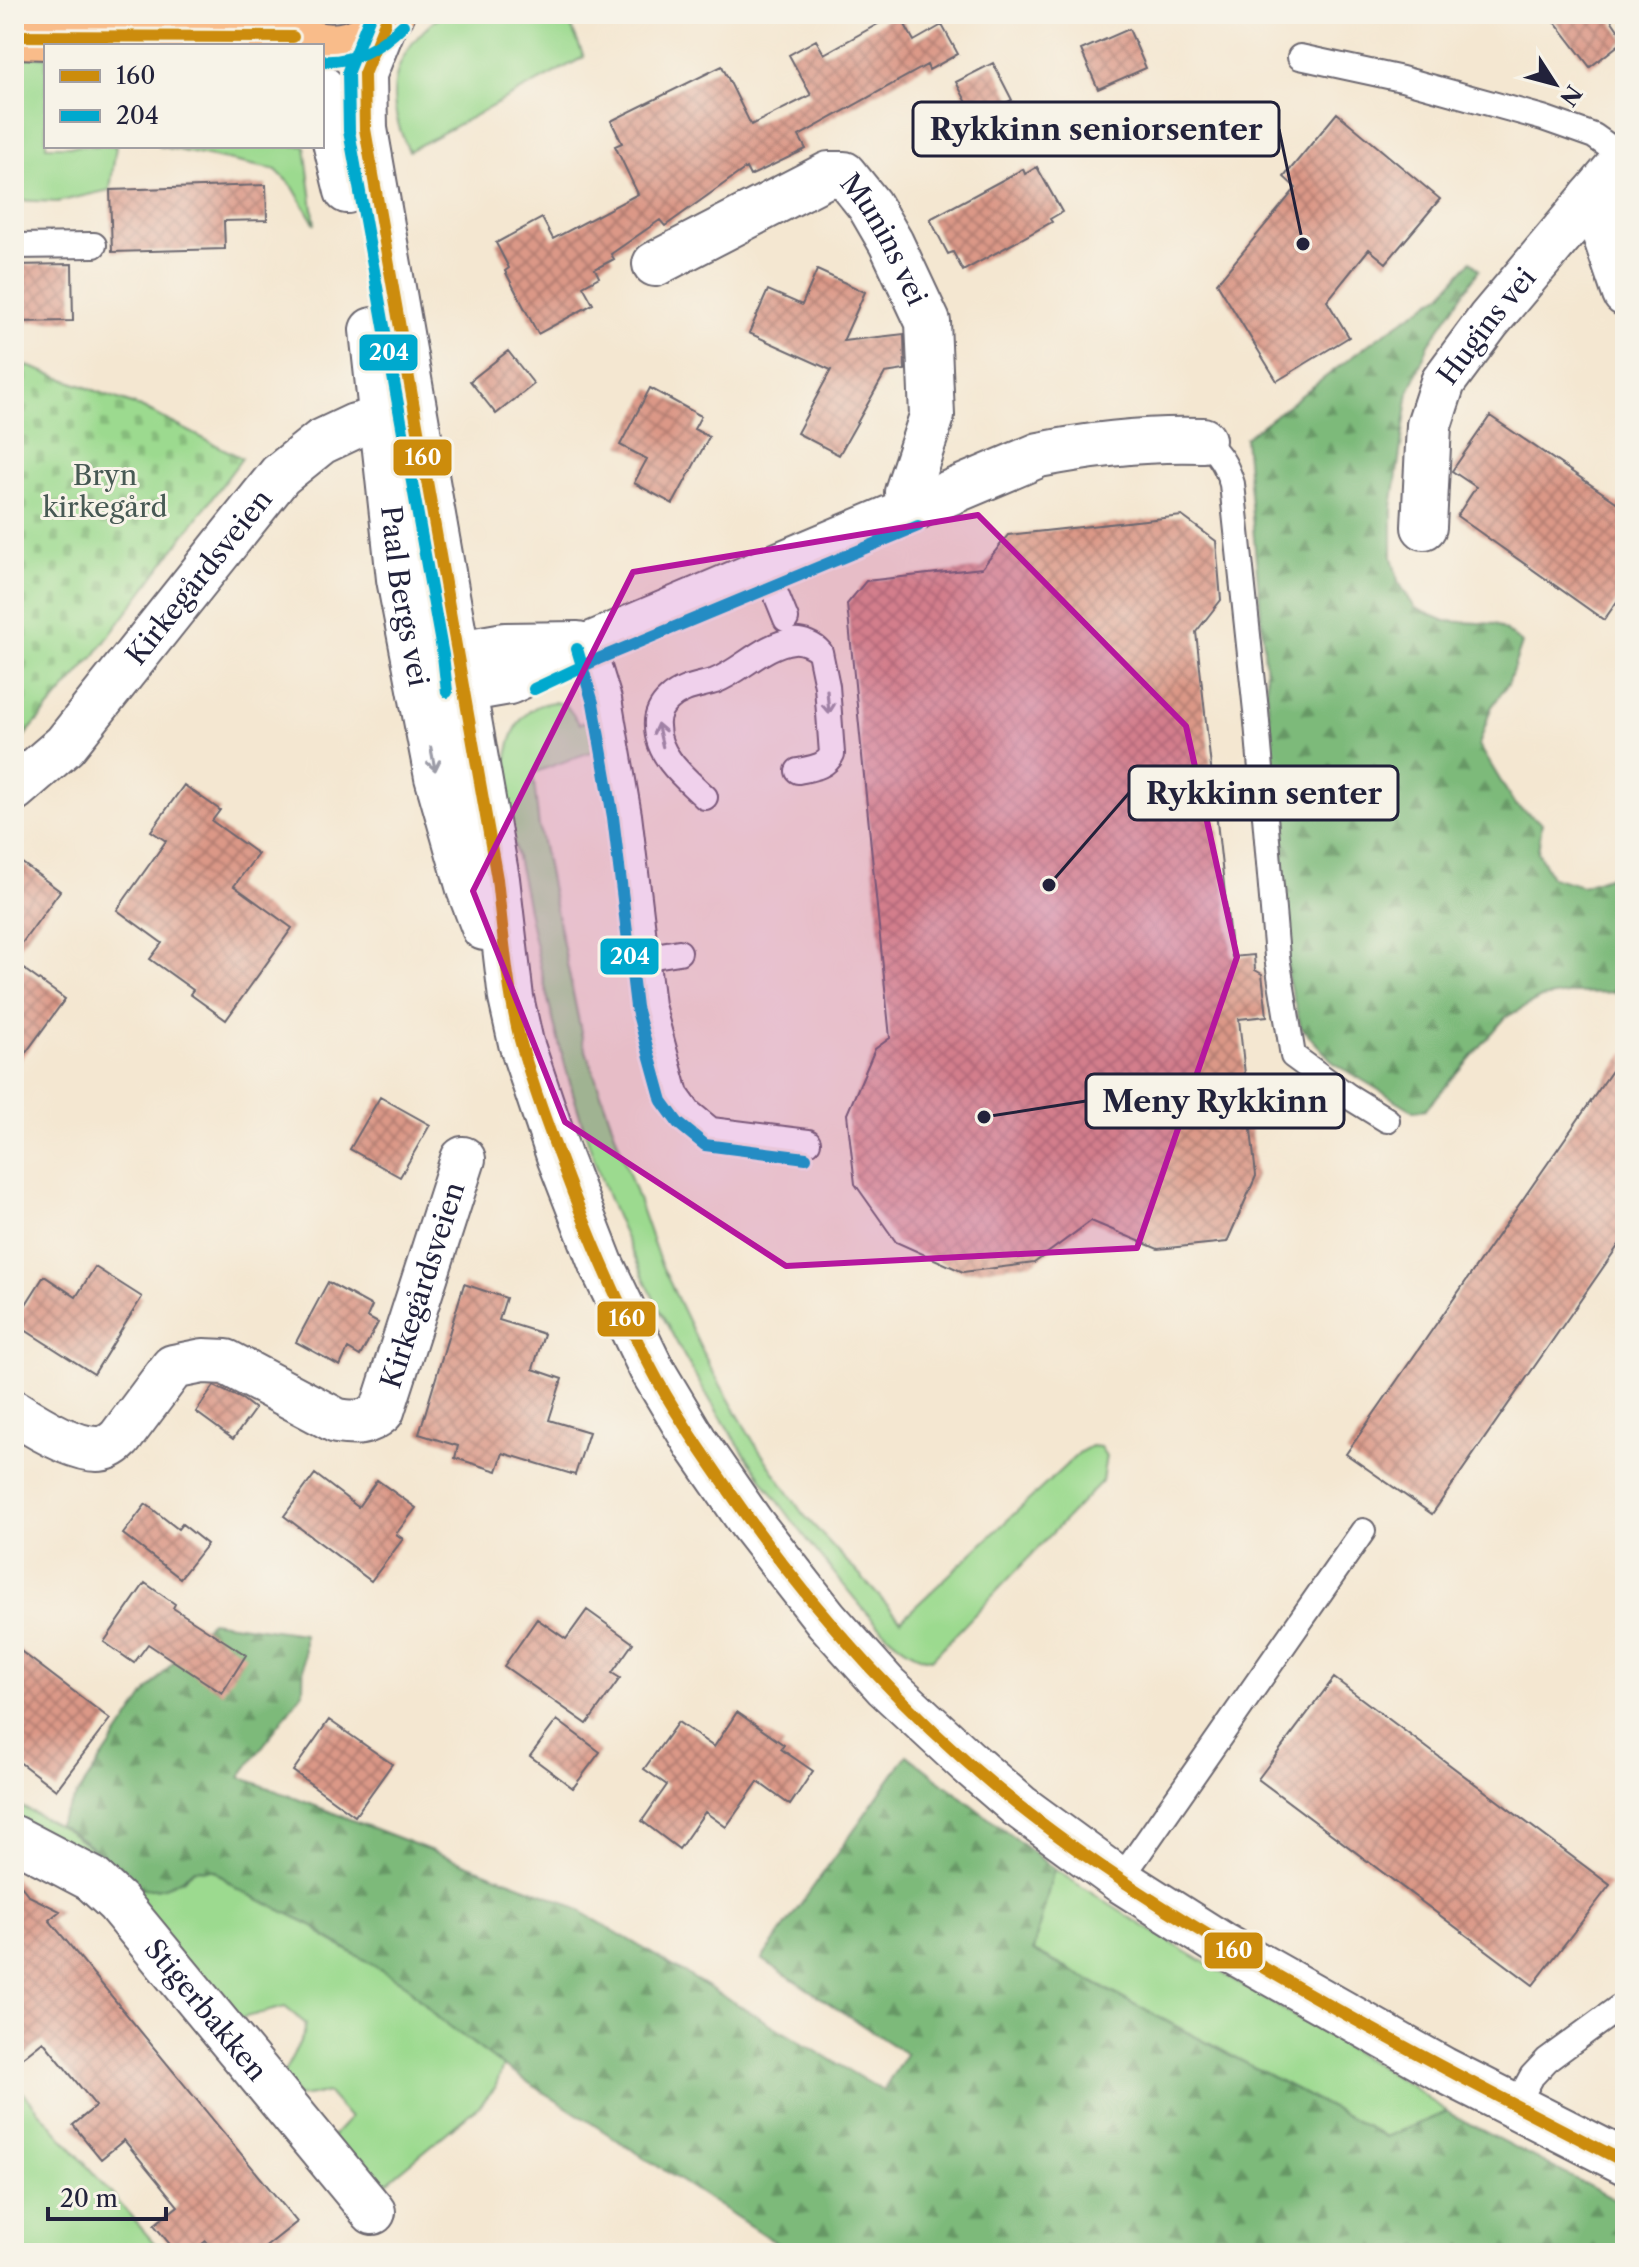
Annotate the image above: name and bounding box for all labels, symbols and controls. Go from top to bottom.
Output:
legend [44,44,324,148]
north arrow [1515,44,1595,124]
text: 160 [116,61,155,90]
text: N [1554,80,1587,111]
text: 204 [116,101,159,130]
callout: Rykkinn seniorsenter [913,102,1279,156]
text: Rykkinn seniorsenter [929,111,1263,148]
street label: Munins vei [833,166,935,310]
street label: Hugins vei [1430,261,1543,391]
line badge: 204 [358,333,419,372]
text: 204 [369,339,409,366]
line badge: 160 [392,438,453,477]
text: 160 [404,444,442,471]
park label: Bryn kirkegård [42,458,168,524]
street label: Kirkegårdsveien [119,483,279,672]
street label: Paal Bergs vei [374,504,436,689]
one-way arrow [821,688,836,715]
one-way arrow [652,723,667,749]
one-way arrow [427,746,442,771]
callout: Rykkinn senter [1129,766,1398,820]
text: Rykkinn senter [1146,775,1383,812]
line badge: 204 [599,937,660,976]
text: 204 [610,943,650,970]
callout: Meny Rykkinn [1086,1074,1344,1128]
text: Meny Rykkinn [1102,1083,1328,1120]
street label: Kirkegårdsveien [373,1178,471,1393]
line badge: 160 [596,1300,657,1338]
text: 160 [608,1305,646,1332]
line badge: 160 [1203,1931,1264,1970]
street label: Stigerbakken [138,1932,274,2088]
text: 160 [1215,1937,1253,1964]
scale bar [48,2171,166,2221]
text: 20 m [60,2184,118,2213]

